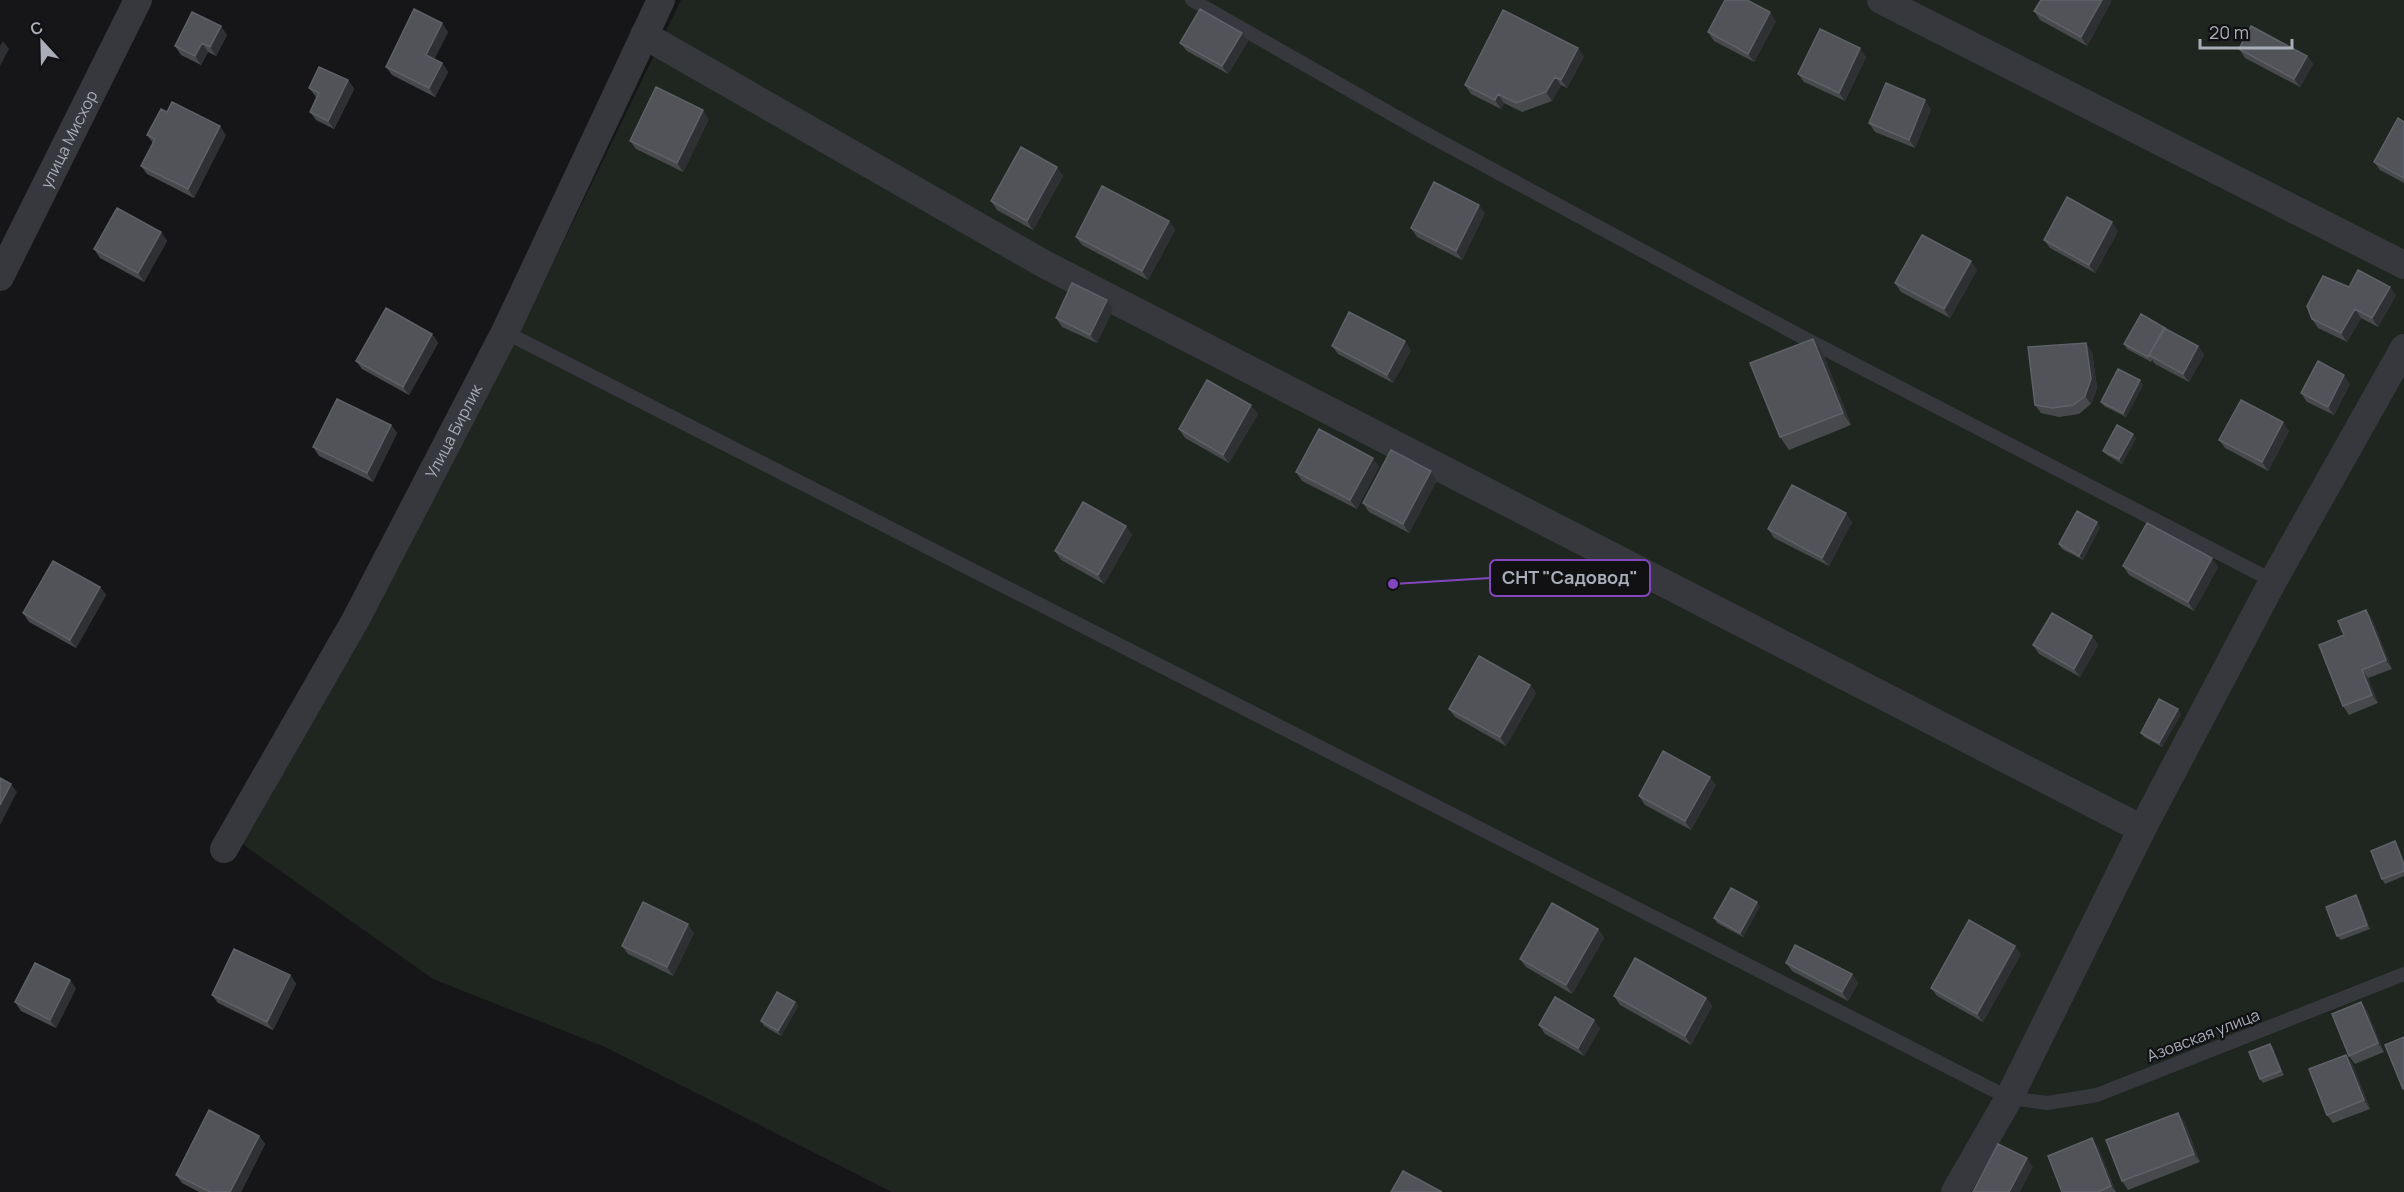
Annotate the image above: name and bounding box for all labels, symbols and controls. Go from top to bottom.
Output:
north arrow [12,12,72,72]
scale bar [2200,12,2292,50]
text: С [27,16,46,41]
text: 20 m [2209,20,2249,44]
street label: улица Мисхор [35,86,102,192]
street label: Улица Бирлик [420,379,488,482]
callout: СНТ "Садовод" [1490,560,1650,596]
text: СНТ "Садовод" [1502,565,1638,589]
street label: Азовская улица [2143,1003,2263,1067]

